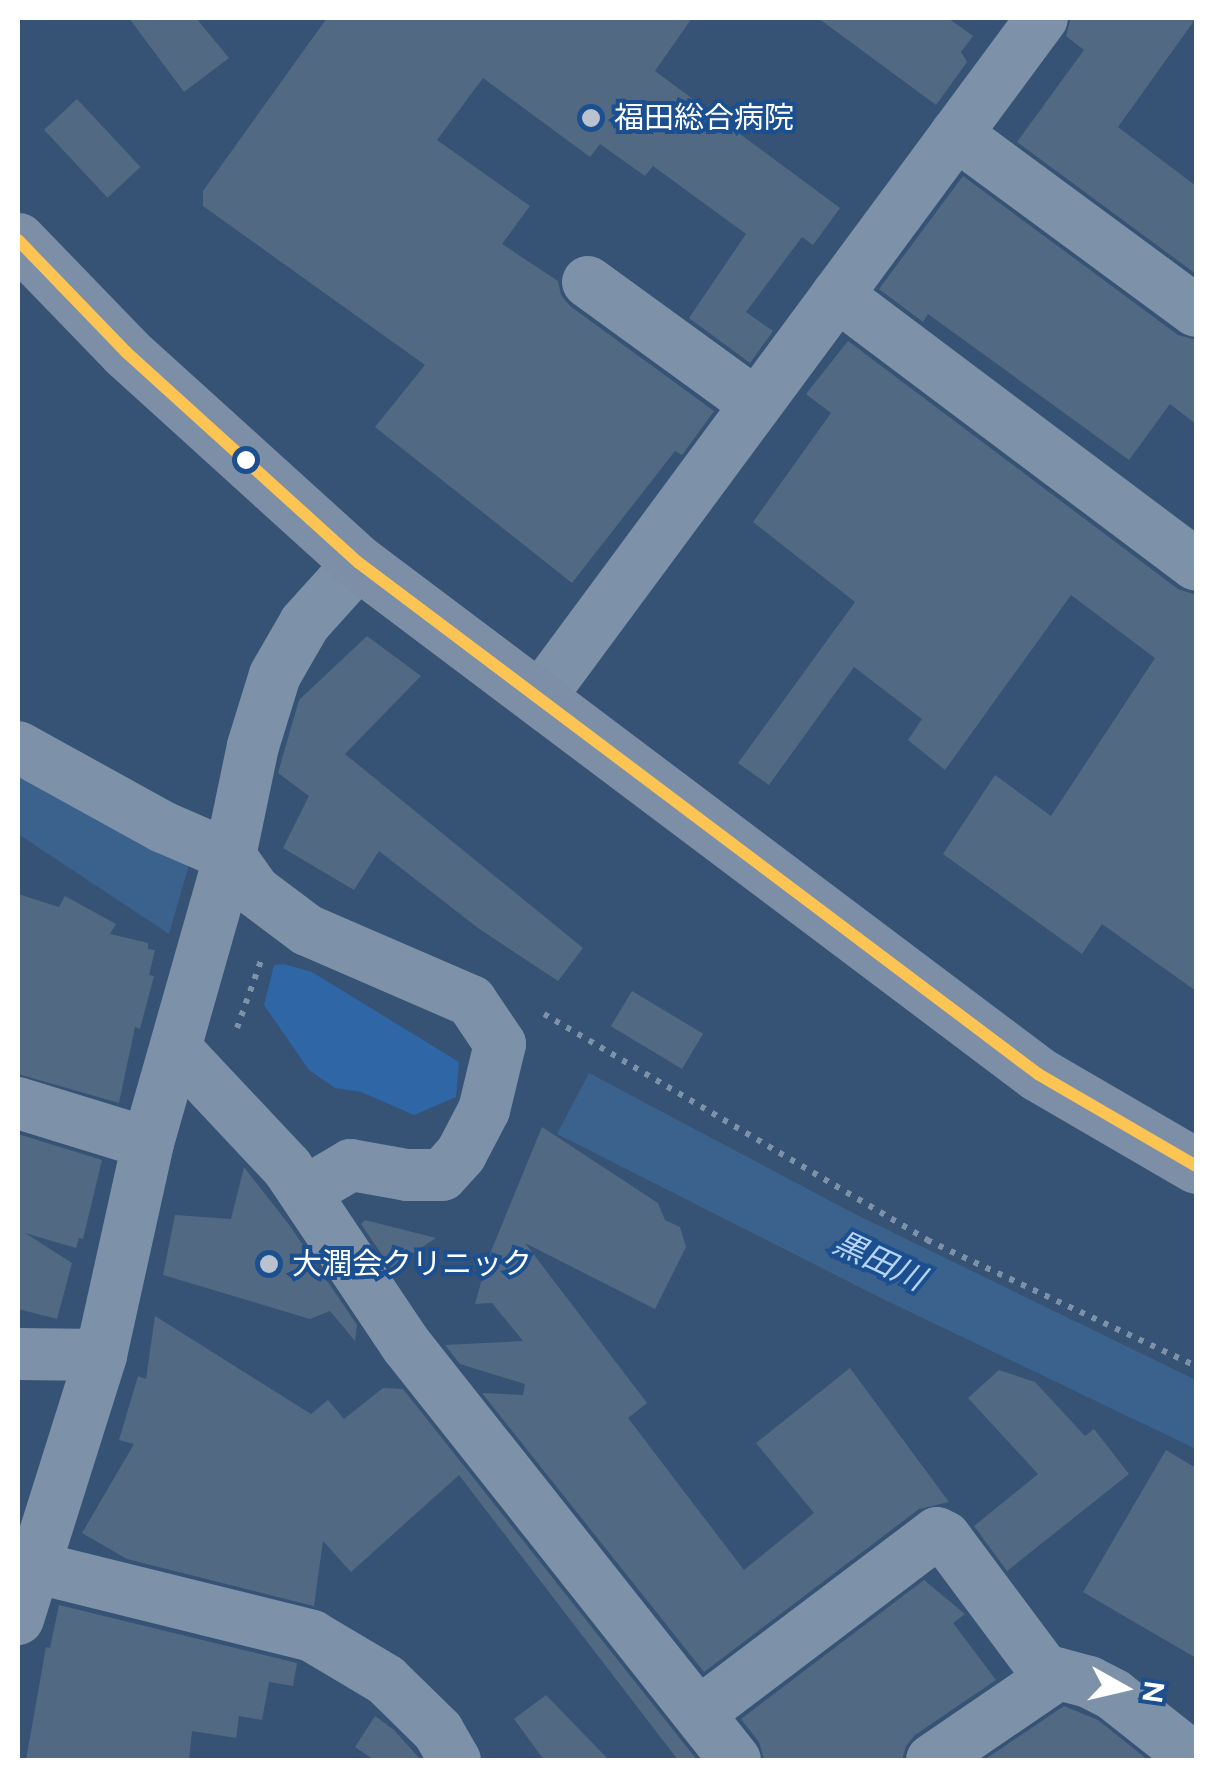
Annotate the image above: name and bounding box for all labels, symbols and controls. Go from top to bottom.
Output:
place label: 福田総合病院 [614,100,794,136]
marker: 福田総合病院 [578,105,604,131]
unlabelled marker [236,450,256,470]
water label: 黒田川 [827,1223,931,1299]
place label: 大潤会クリニック [292,1246,532,1282]
marker: 大潤会クリニック [256,1251,282,1277]
north arrow [1074,1638,1174,1738]
text: N [1135,1679,1172,1705]

